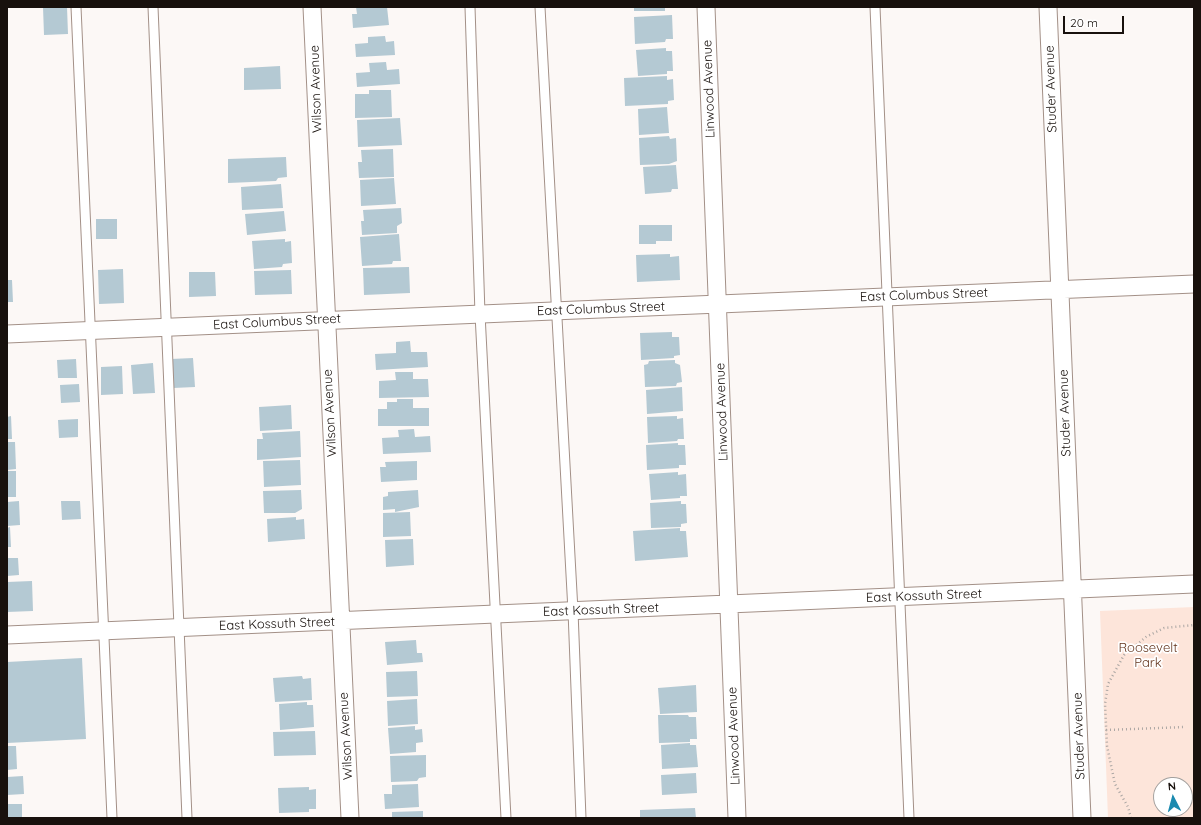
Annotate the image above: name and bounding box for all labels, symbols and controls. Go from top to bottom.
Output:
scale bar [1065,8,1126,34]
text: 20 m [1070,15,1098,30]
street label: Linwood Avenue [699,39,719,139]
street label: Wilson Avenue [307,45,325,133]
street label: Studer Avenue [1042,45,1060,133]
street label: East Columbus Street [860,285,988,305]
street label: East Columbus Street [537,299,665,319]
street label: East Columbus Street [213,311,341,333]
street label: Linwood Avenue [712,362,732,462]
street label: Wilson Avenue [320,369,340,457]
street label: Studer Avenue [1056,369,1074,457]
street label: East Kossuth Street [866,586,982,606]
street label: East Kossuth Street [543,600,659,620]
street label: East Kossuth Street [219,614,335,634]
park label: Roosevelt Park [1118,640,1178,671]
street label: Linwood Avenue [724,686,744,786]
street label: Wilson Avenue [336,692,356,780]
street label: Studer Avenue [1070,692,1088,780]
north arrow [1153,777,1193,817]
text: N [1167,779,1177,793]

